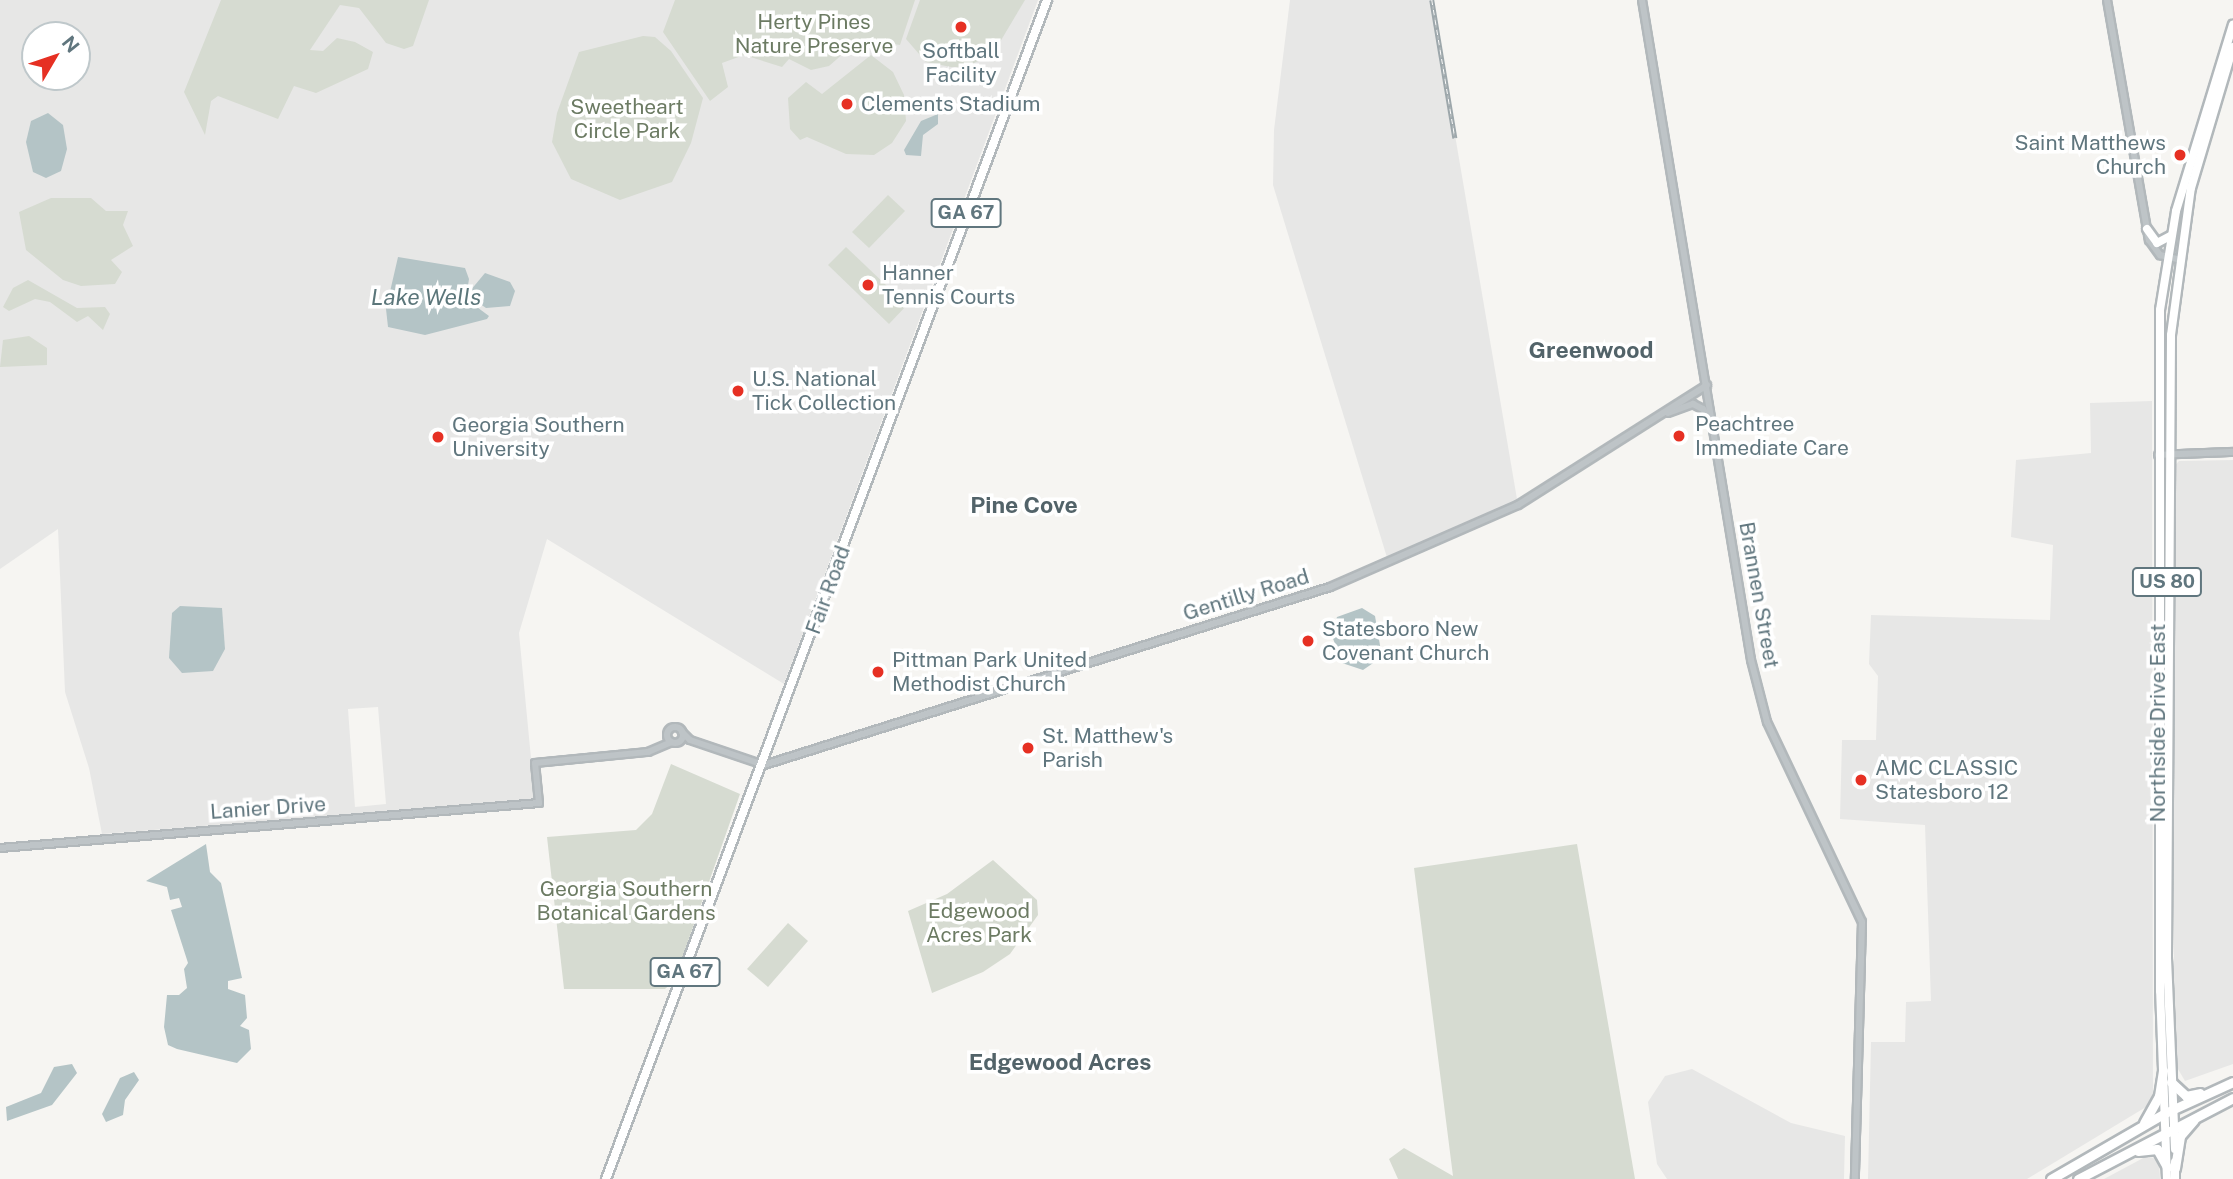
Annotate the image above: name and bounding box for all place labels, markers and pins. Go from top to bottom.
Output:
marker: Softball Facility [953,19,969,35]
place label: Softball Facility [922,38,1000,88]
place label: Clements Stadium [861,91,1040,117]
marker: Clements Stadium [839,96,855,112]
place label: Saint Matthews Church [2014,130,2166,180]
marker: Saint Matthews Church [2172,147,2188,163]
place label: Hanner Tennis Courts [882,260,1015,310]
marker: Hanner Tennis Courts [860,277,876,293]
place label: U.S. National Tick Collection [752,366,896,416]
marker: U.S. National Tick Collection [730,383,746,399]
place label: Peachtree Immediate Care [1695,411,1849,461]
place label: Georgia Southern University [452,412,625,462]
marker: Peachtree Immediate Care [1669,426,1689,446]
marker: Georgia Southern University [430,429,446,445]
place label: Statesboro New Covenant Church [1322,616,1489,666]
marker: Statesboro New Covenant Church [1300,633,1316,649]
place label: Pittman Park United Methodist Church [892,647,1087,697]
marker: Pittman Park United Methodist Church [870,664,886,680]
place label: St. Matthew's Parish [1042,723,1173,773]
marker: St. Matthew's Parish [1020,740,1036,756]
place label: AMC CLASSIC Statesboro 12 [1875,755,2018,805]
marker: AMC CLASSIC Statesboro 12 [1853,772,1869,788]

